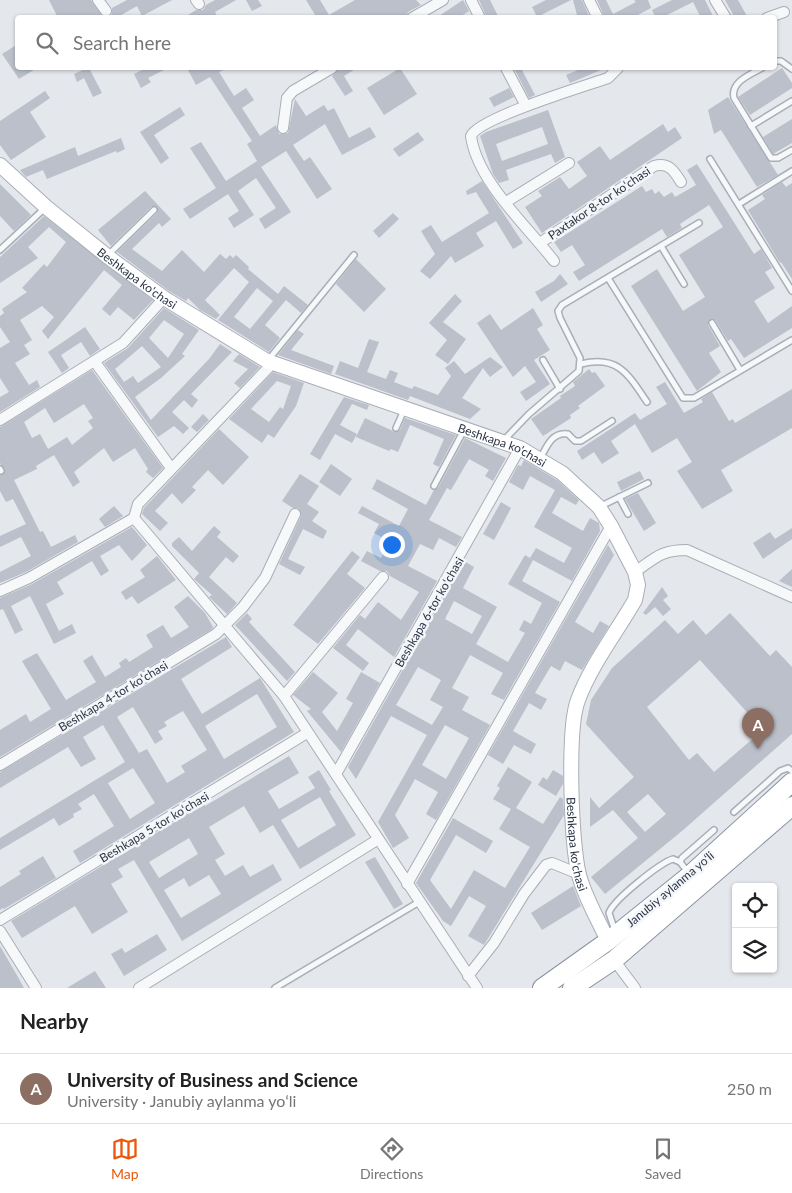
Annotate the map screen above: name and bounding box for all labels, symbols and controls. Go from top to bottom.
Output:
search box [15,15,777,70]
icon: search [33,29,61,57]
text: Search here [73,31,171,54]
street label: Paxtakor 8-tor koʻchasi [545,163,653,243]
street label: Beshkapa ko'chasi [95,244,180,312]
street label: Beshkapa ko'chasi [456,420,550,470]
your location [379,532,405,558]
street label: Beshkapa 6-tor koʻchasi [391,554,467,670]
street label: Beshkapa 4-tor koʻchasi [56,657,171,735]
pin: A [742,708,774,749]
street label: Beshkapa 5-tor koʻchasi [97,788,212,866]
street label: Beshkapa ko'chasi [564,797,591,893]
street label: Janubiy aylanma yoʻli [623,848,717,930]
map controls [732,883,777,973]
button: locate [732,883,777,928]
button: layers [732,928,777,973]
text: Nearby [20,1008,88,1033]
text: University of Business and Science [67,1068,358,1091]
text: A [30,1079,42,1098]
text: 250 m [727,1079,772,1098]
text: University · Janubiy aylanma yoʻli [67,1091,296,1110]
tab: Map [111,1135,139,1182]
tab: Directions [360,1135,423,1182]
tab: Saved [645,1135,681,1182]

